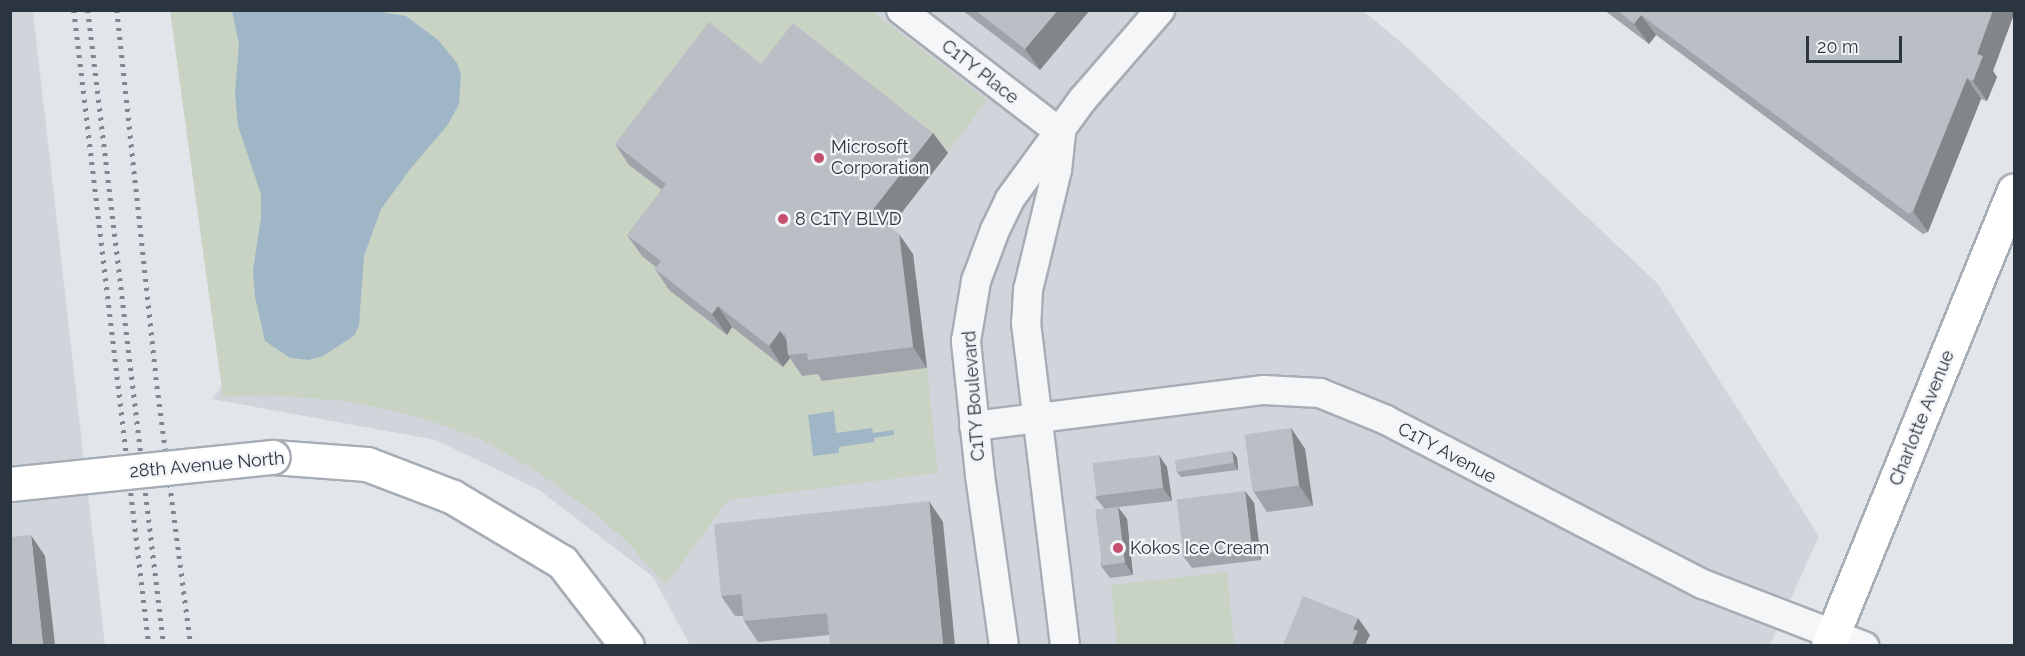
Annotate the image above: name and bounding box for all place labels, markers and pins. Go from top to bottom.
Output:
place label: Microsoft Corporation [831,137,929,180]
marker: Microsoft Corporation [812,151,826,165]
place label: 8 C1TY BLVD [795,208,902,230]
marker: 8 C1TY BLVD [776,212,790,226]
place label: Kokos Ice Cream [1130,537,1269,559]
marker: Kokos Ice Cream [1111,541,1125,555]

